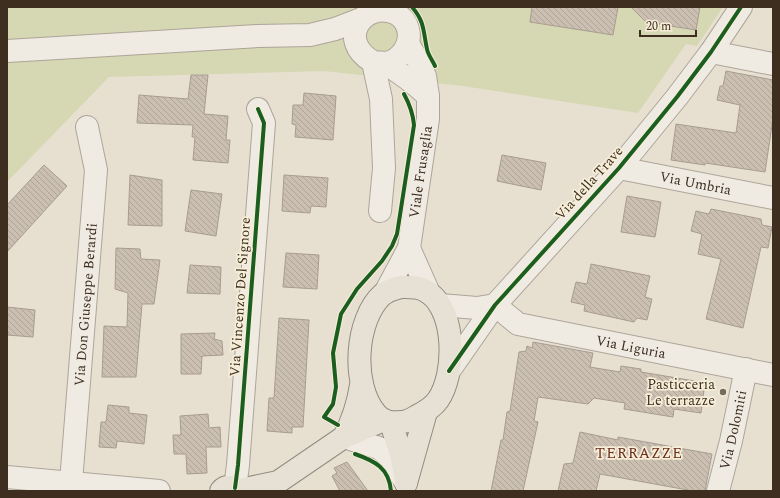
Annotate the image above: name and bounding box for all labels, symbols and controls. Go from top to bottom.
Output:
scale bar [640,12,696,38]
text: 20 m [646,17,671,36]
street label: Viale Frusaglia [403,124,437,220]
street label: Via della Trave [550,141,628,225]
street label: Via Umbria [658,166,733,200]
street label: Via Vincenzo Del Signore [224,216,256,377]
street label: Via Don Giuseppe Berardi [68,222,102,387]
street label: Via Liguria [594,329,668,364]
place label: Pasticceria Le terrazze [646,374,715,411]
marker: Pasticceria Le terrazze [718,387,728,397]
street label: Via Dolomiti [714,388,752,472]
district label: TERRAZZE [595,442,683,465]

